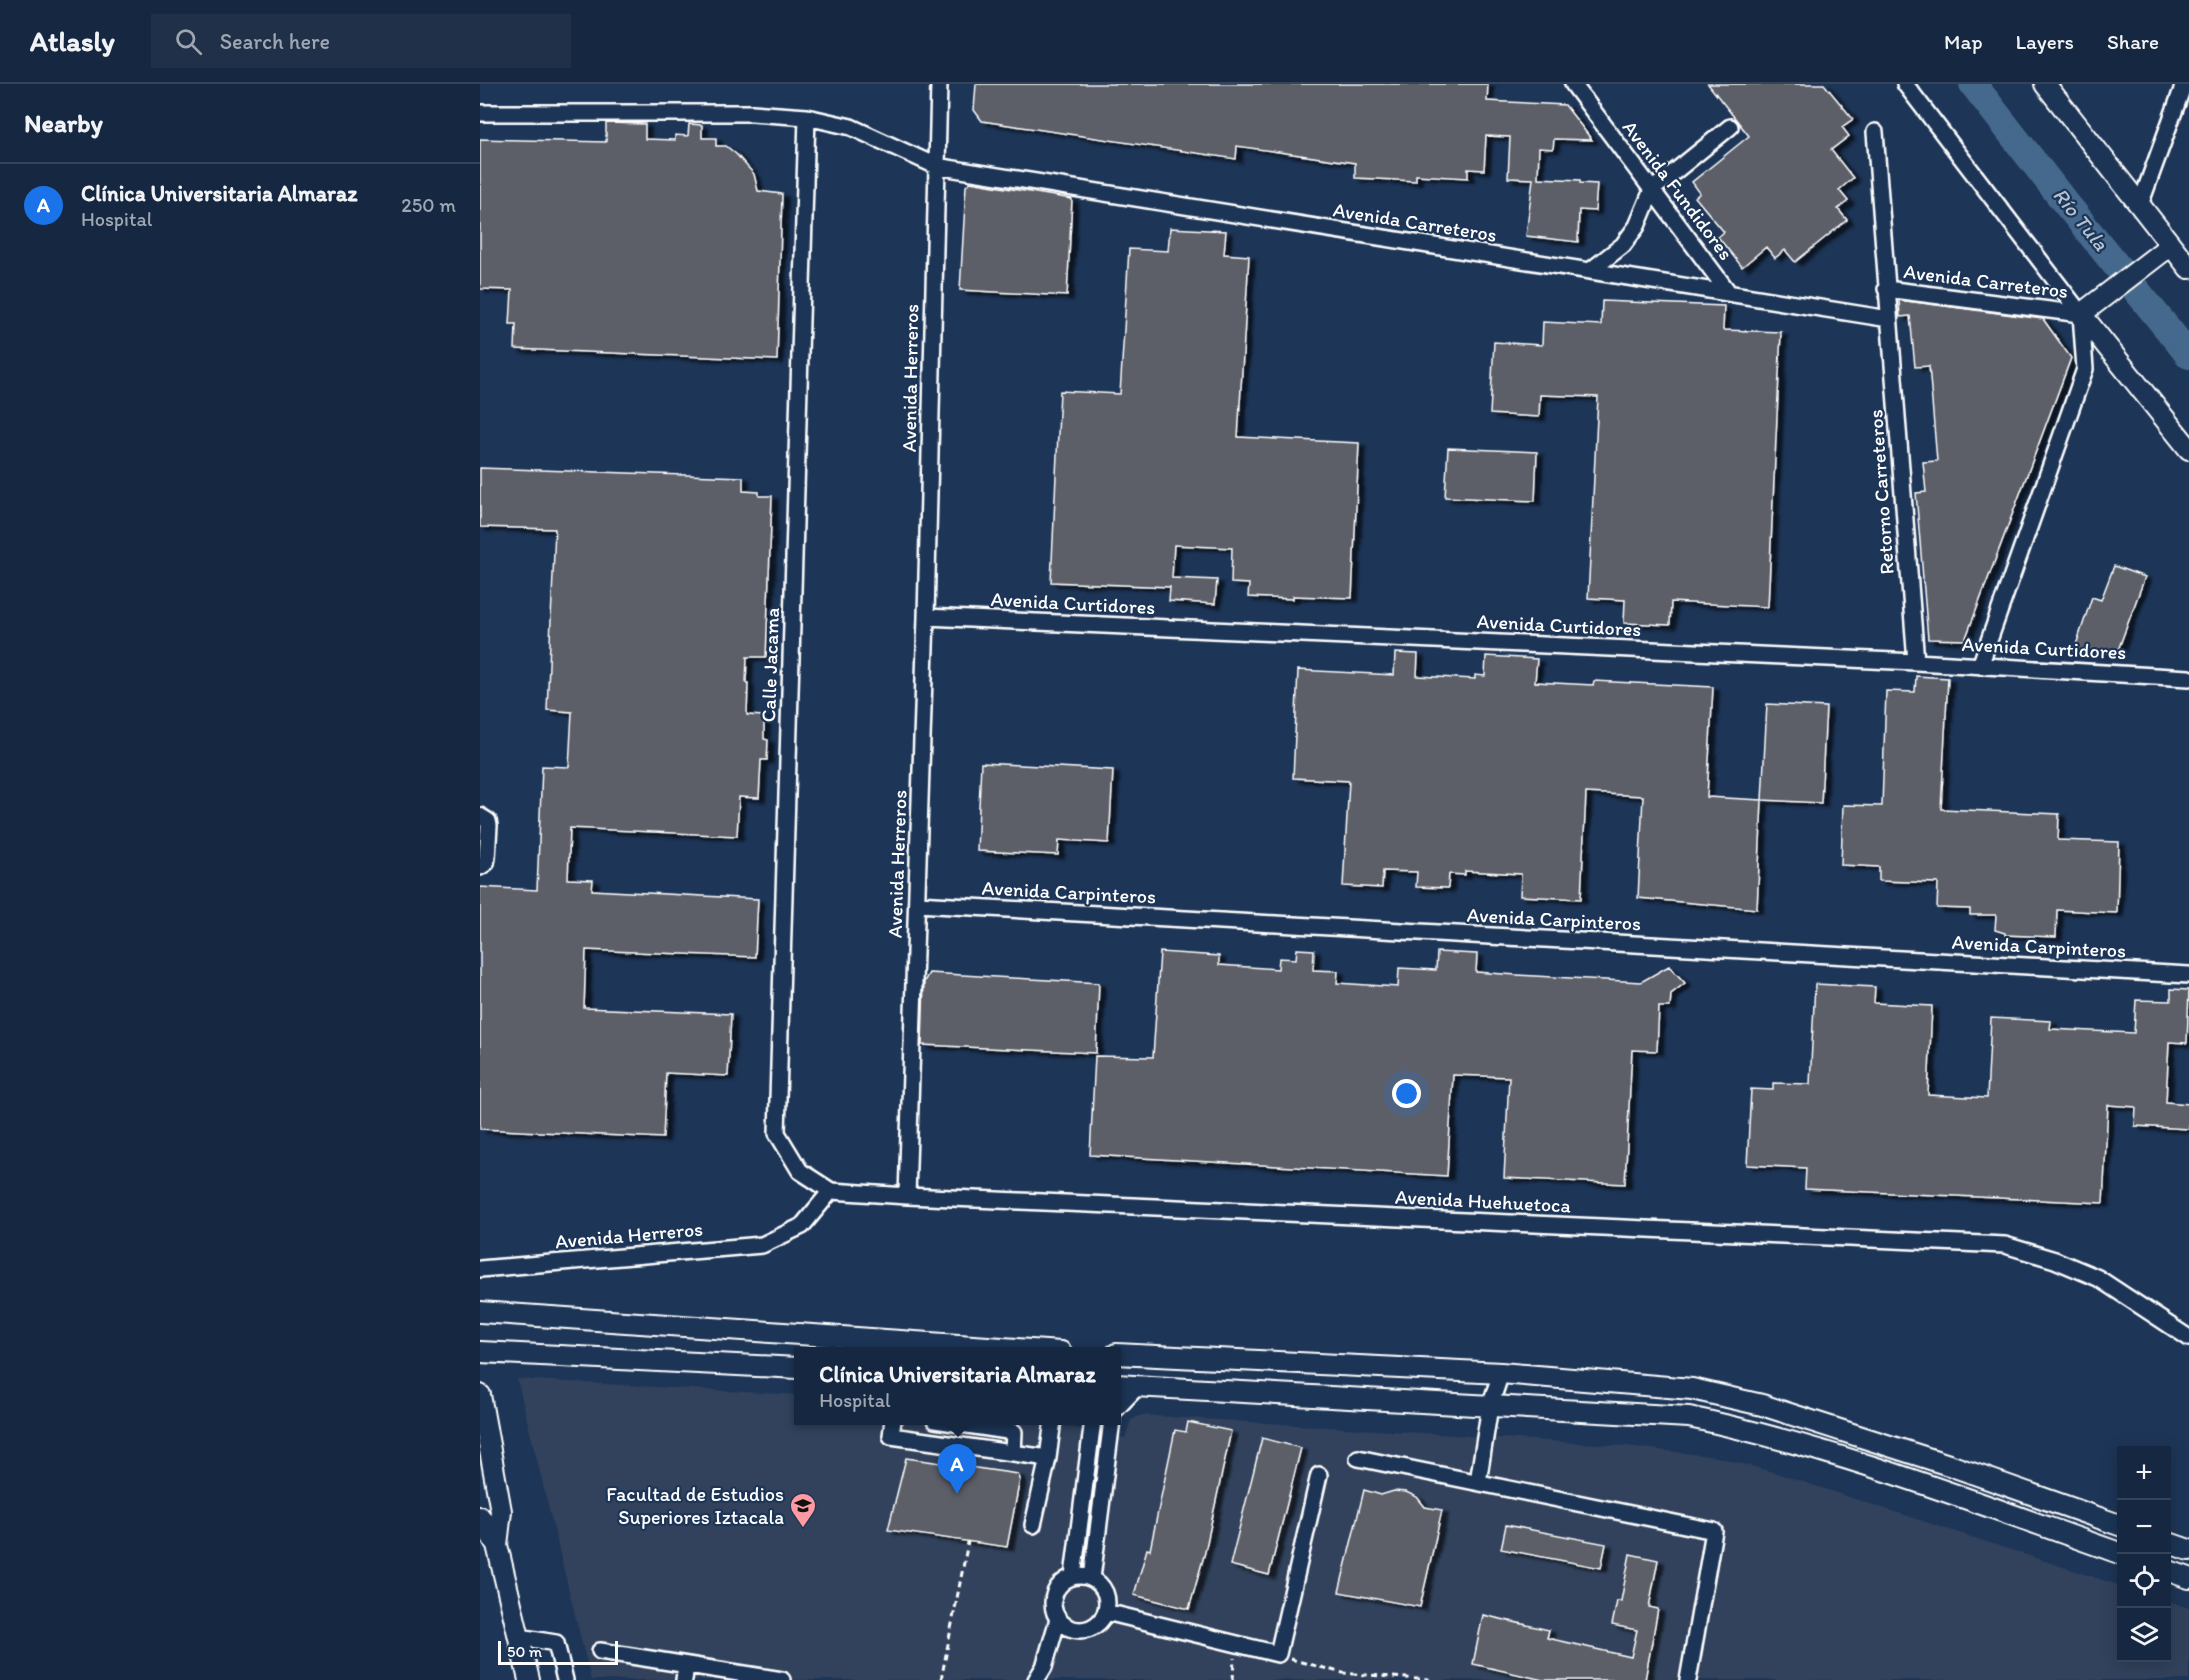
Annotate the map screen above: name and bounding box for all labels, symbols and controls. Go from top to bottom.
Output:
search box [151,14,571,68]
text: Atlasly [30,24,115,58]
icon: search [172,25,205,58]
text: Search here [220,28,330,55]
text: Map [1944,29,1983,54]
text: Layers [2016,29,2074,54]
text: Share [2107,29,2159,54]
text: Nearby [24,107,103,139]
street label: Avenida Fundidores [1618,115,1738,265]
text: Clínica Universitaria Almaraz [81,180,358,207]
water label: Río Tula [2048,183,2114,256]
text: A [37,193,50,217]
text: 250 m [401,193,456,217]
street label: Avenida Carreteros [1331,197,1499,247]
text: Hospital [81,207,153,231]
street label: Avenida Carreteros [1902,259,2070,303]
street label: Avenida Herreros [897,304,923,452]
street label: Retorno Carreteros [1863,409,1899,575]
street label: Avenida Curtidores [990,587,1156,619]
street label: Calle Jacama [756,607,784,723]
street label: Avenida Curtidores [1476,609,1642,641]
street label: Avenida Curtidores [1961,632,2127,664]
street label: Avenida Herreros [882,789,912,938]
street label: Avenida Carpinteros [981,875,1157,909]
street label: Avenida Carpinteros [1466,902,1642,936]
street label: Avenida Carpinteros [1951,929,2127,963]
your location [1392,1079,1421,1108]
street label: Avenida Huehuetoca [1394,1184,1572,1218]
street label: Avenida Herreros [554,1217,704,1253]
popup [794,1347,1121,1425]
text: Clínica Universitaria Almaraz [819,1361,1096,1388]
text: Hospital [819,1388,891,1412]
pin: A [938,1444,976,1494]
map controls [2117,1446,2171,1662]
button: + [2117,1446,2171,1500]
place label: Facultad de Estudios Superiores Iztacala [606,1482,784,1529]
school or university icon: Facultad de Estudios Superiores Iztacala [788,1491,818,1529]
button: − [2117,1500,2171,1554]
button: locate [2117,1554,2171,1608]
button: layers [2117,1608,2171,1662]
scale bar [498,1638,618,1666]
text: 50 m [507,1642,542,1661]

